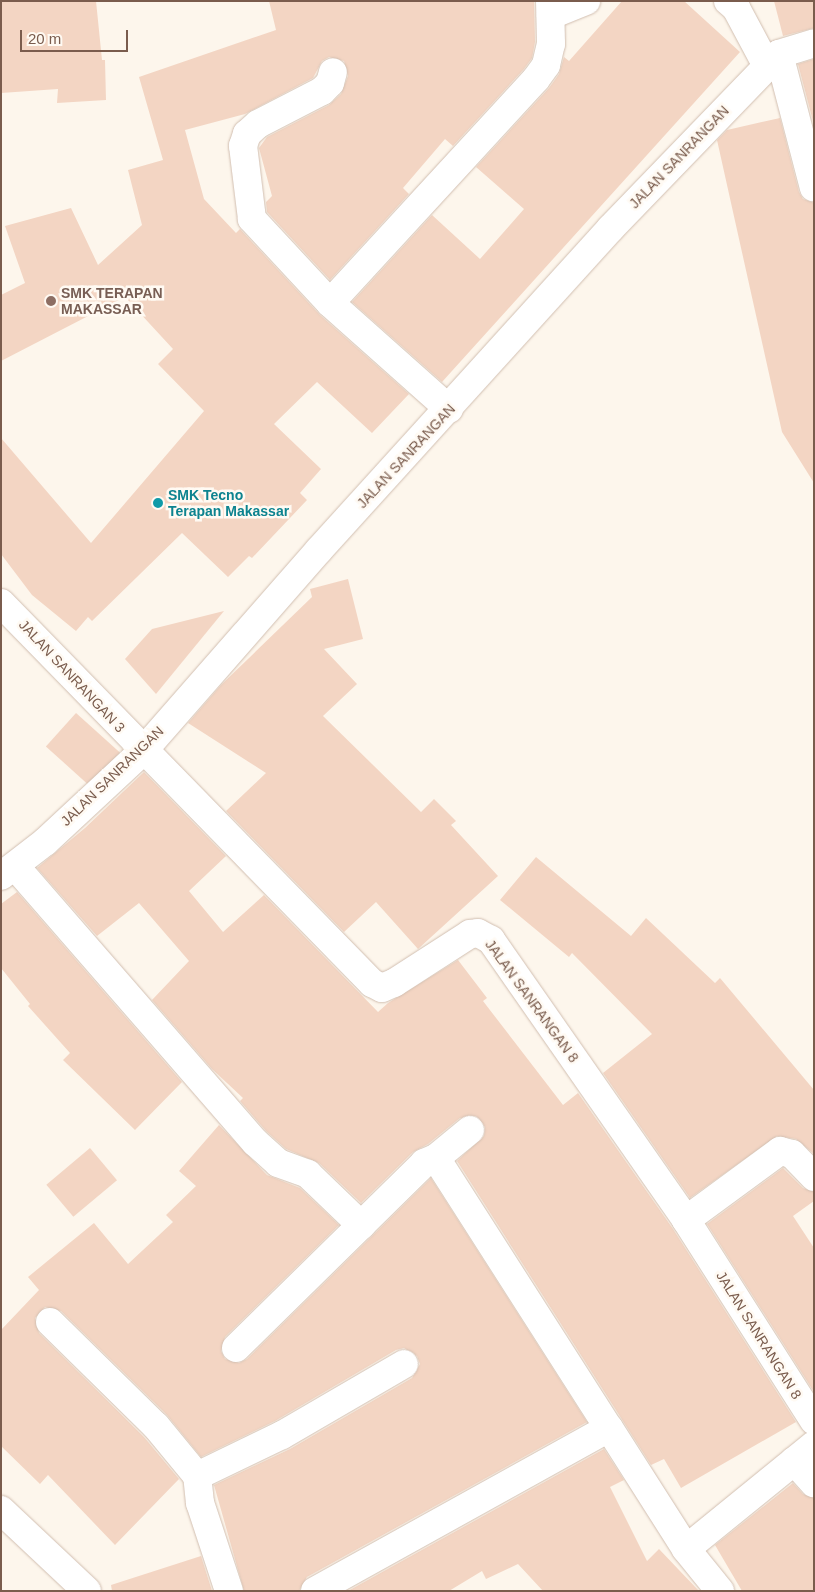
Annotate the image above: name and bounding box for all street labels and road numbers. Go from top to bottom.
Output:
street label: JALAN SANRANGAN [626,102,732,212]
street label: JALAN SANRANGAN [353,400,459,512]
street label: JALAN SANRANGAN 3 [15,616,129,736]
street label: JALAN SANRANGAN [57,723,167,829]
street label: JALAN SANRANGAN 8 [482,936,582,1066]
street label: JALAN SANRANGAN 8 [713,1268,805,1402]

